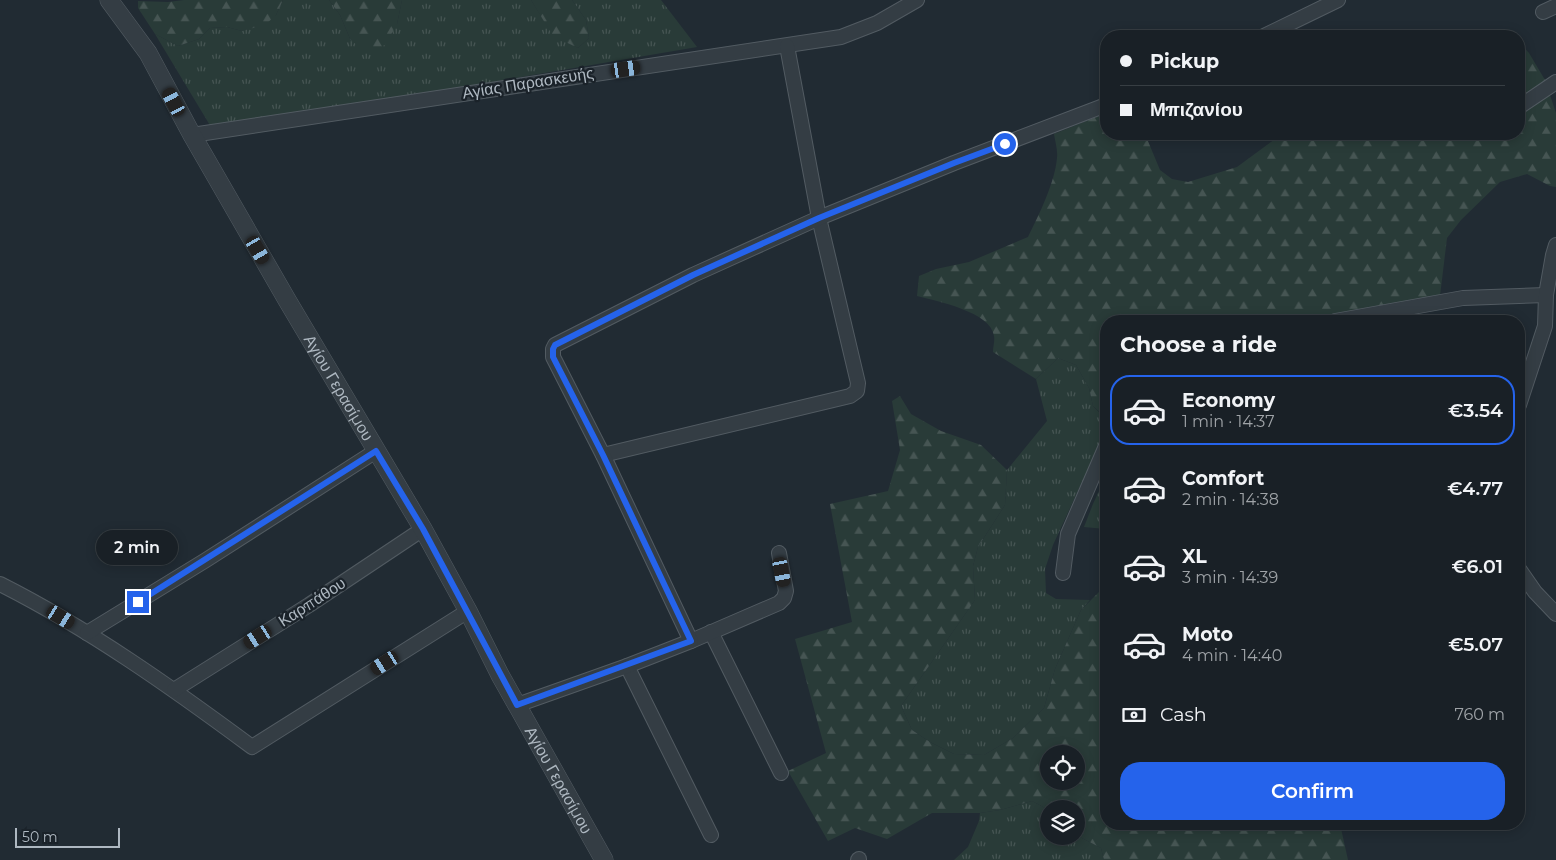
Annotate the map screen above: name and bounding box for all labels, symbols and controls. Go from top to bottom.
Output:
text: Pickup [1150,50,1219,73]
car [610,59,641,79]
street label: Αγίας Παρασκευής [461,63,595,103]
car [160,85,187,119]
text: Μπιζανίου [1150,98,1243,121]
route start [994,133,1016,155]
car [244,233,271,267]
street label: Αγίου Γερασίμου [300,331,378,444]
text: Choose a ride [1120,331,1277,358]
icon: car [1122,388,1167,433]
text: Economy [1182,389,1275,412]
text: €3.54 [1448,399,1503,422]
text: 1 min · 14:37 [1182,412,1275,431]
icon: car [1122,466,1167,511]
text: Comfort [1182,467,1264,490]
text: €4.77 [1447,477,1503,500]
text: 2 min · 14:38 [1182,490,1279,509]
callout: 2 min [97,530,179,564]
text: 2 min [114,538,160,557]
icon: car [1122,544,1167,589]
text: XL [1182,545,1207,568]
text: €6.01 [1452,555,1503,578]
car [771,556,792,588]
text: 3 min · 14:39 [1182,568,1278,587]
street label: Καρπάθου [275,573,349,631]
route end [127,591,149,613]
car [44,603,77,631]
icon: car [1122,622,1167,667]
car [241,623,274,651]
text: Moto [1182,623,1233,646]
text: €5.07 [1448,633,1503,656]
text: 4 min · 14:40 [1182,646,1282,665]
car [368,649,401,677]
icon: cash [1120,701,1148,729]
text: Cash [1160,703,1207,726]
text: 760 m [1454,705,1505,724]
street label: Αγίου Γερασίμου [521,723,597,837]
map controls [1040,745,1085,845]
button: locate [1040,745,1085,790]
button: Confirm [1120,762,1505,820]
button: layers [1040,800,1085,845]
scale bar [15,825,120,848]
text: 50 m [22,828,58,846]

